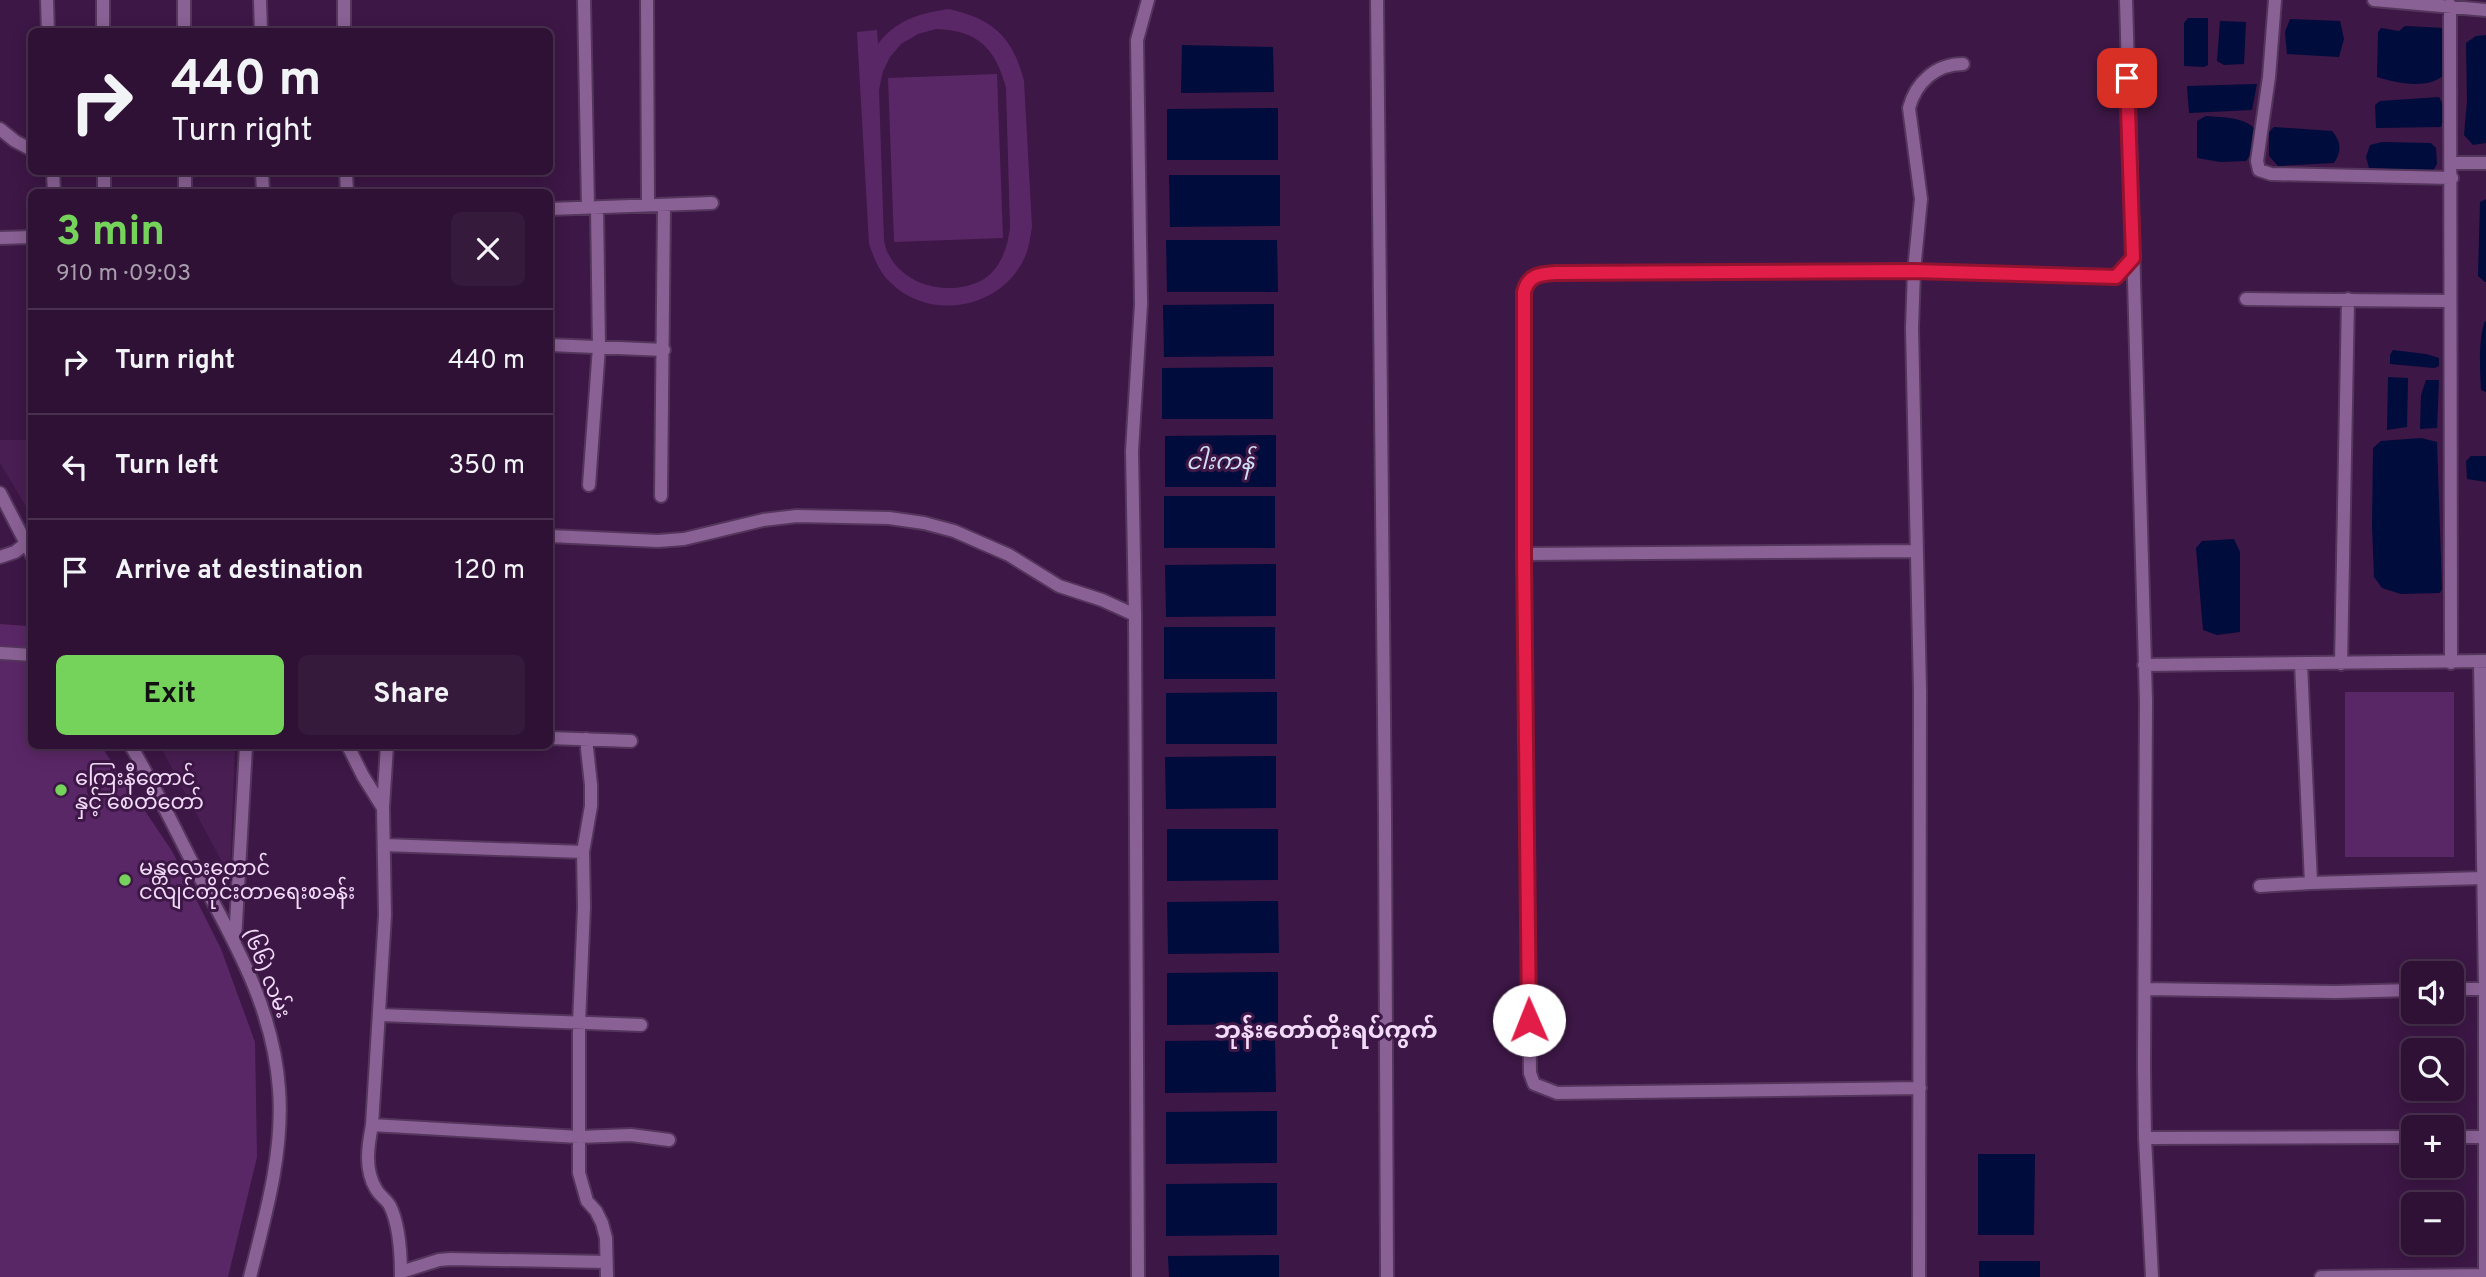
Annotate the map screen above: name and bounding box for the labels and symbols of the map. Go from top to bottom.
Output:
pin [2097,48,2157,108]
water label: ငါးကန် [1186,445,1257,480]
place label: ကြေးနီတောင် နှင့် စေတီတော် [75,762,204,819]
marker: ကြေးနီတောင် နှင့် စေတီတော် [53,782,69,798]
place label: မန္တလေးတောင် ငလျင်တိုင်းတာရေးစခန်း [139,852,355,910]
marker: မန္တလေးတောင် ငလျင်တိုင်းတာရေးစခန်း [117,872,133,888]
street label: (၆၆) လမ်း [235,923,300,1023]
position arrow [1492,983,1566,1057]
district label: ဘုန်းတော်တိုးရပ်ကွက် [1214,1014,1438,1049]

